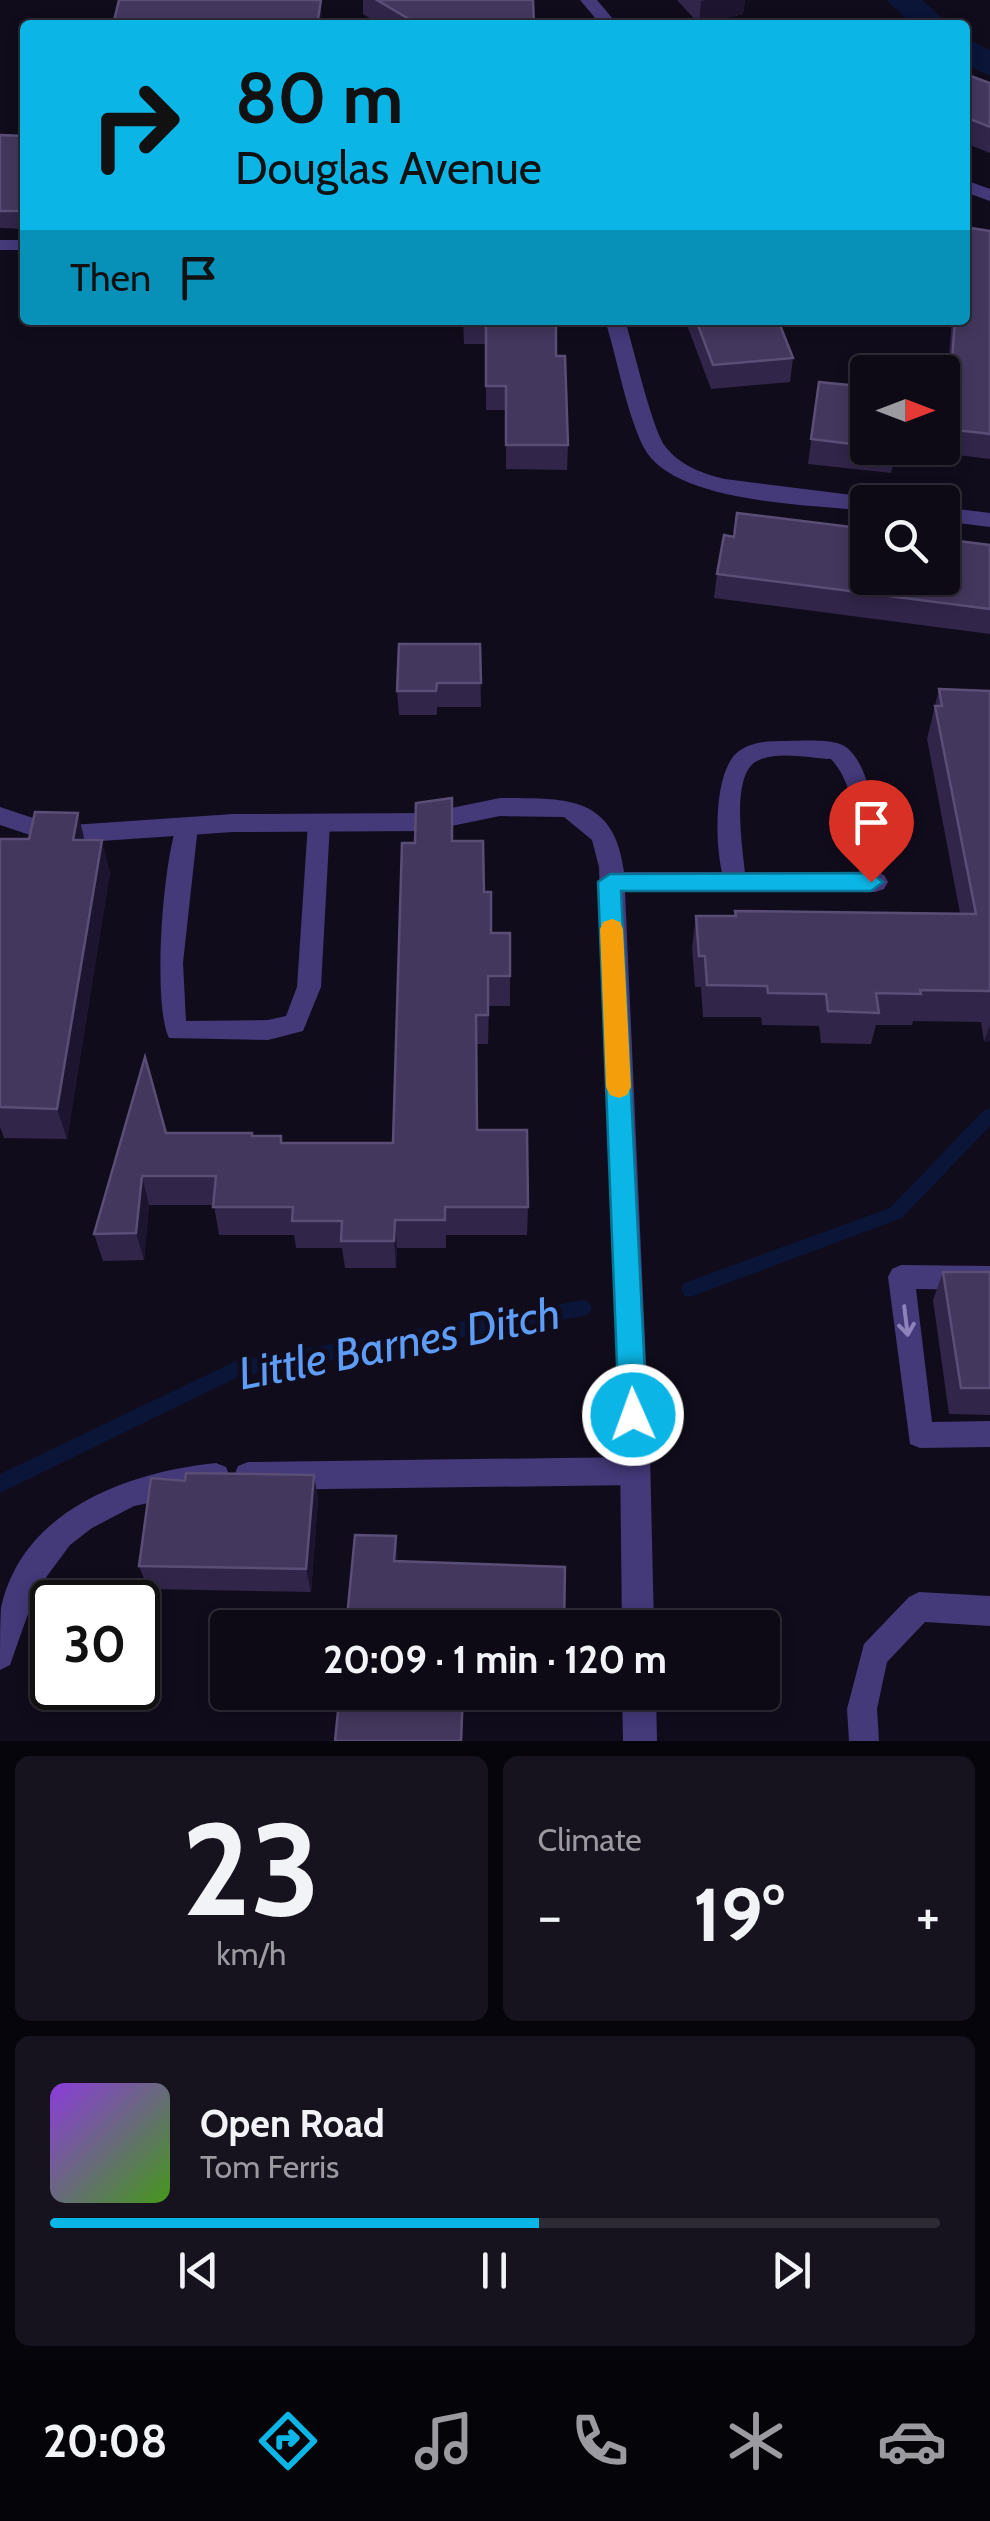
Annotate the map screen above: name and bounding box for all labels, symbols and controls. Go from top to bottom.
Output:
text: 80 m [235,55,403,141]
icon: right [70,60,200,190]
text: Douglas Avenue [235,141,542,195]
icon: arrive [171,250,226,305]
text: Then [70,254,151,301]
north arrow [850,355,960,465]
map controls [850,355,960,595]
button: search [850,485,960,595]
pin [829,780,914,883]
icon: arrive [844,795,899,850]
water label: Little Barnes Ditch [233,1285,565,1401]
one-way arrow [897,1304,916,1337]
position arrow [581,1363,685,1467]
speed limit sign: 30 [30,1580,160,1710]
text: 20:09 · 1 min · 120 m [323,1636,667,1683]
text: 23 [182,1790,321,1948]
text: Climate [538,1820,642,1859]
text: 19° [693,1869,785,1960]
text: − [538,1882,562,1949]
text: + [916,1882,940,1949]
text: km/h [216,1934,286,1973]
text: Open Road [200,2100,385,2147]
text: Tom Ferris [200,2147,339,2186]
icon: previous [171,2243,226,2298]
icon: pause [467,2243,522,2298]
icon: next [764,2243,819,2298]
icon: directions [253,2406,323,2476]
icon: music [409,2406,479,2476]
icon: phone [565,2406,635,2476]
icon: climate [721,2406,791,2476]
icon: car [877,2406,947,2476]
text: 20:08 [43,2414,167,2468]

